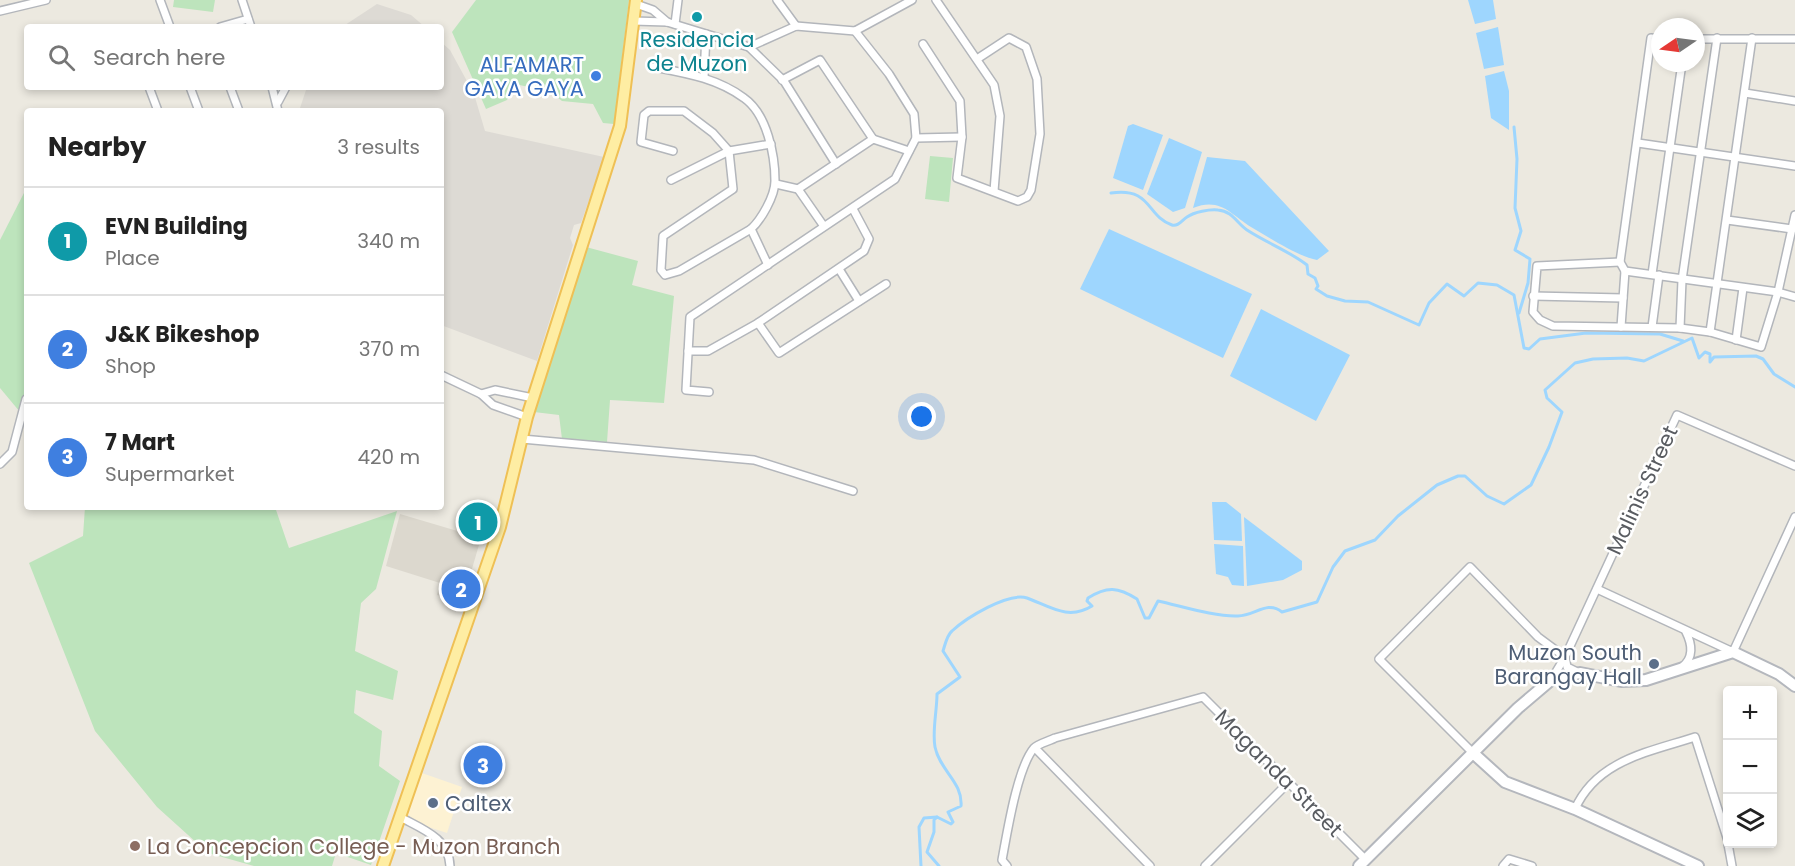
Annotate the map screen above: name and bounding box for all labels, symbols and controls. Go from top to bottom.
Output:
marker: Residencia de Muzon [690,10,704,24]
north arrow [1651,18,1705,72]
search box [24,24,444,90]
place label: Residencia de Muzon [640,25,754,78]
icon: search [45,41,78,74]
text: Search here [93,42,226,73]
place label: ALFAMART GAYA GAYA [465,50,584,103]
marker: ALFAMART GAYA GAYA [589,69,603,83]
text: Nearby [48,129,146,165]
text: 3 results [337,133,420,161]
text: EVN Building [105,211,248,242]
text: 1 [64,227,71,255]
text: 340 m [357,227,420,255]
text: Place [105,244,160,272]
text: J&K Bikeshop [105,319,259,350]
text: 2 [62,335,73,363]
text: 370 m [359,335,420,363]
text: Shop [105,352,156,380]
your location [907,402,936,431]
street label: Malinis Street [1599,421,1685,559]
text: 7 Mart [105,427,175,458]
text: 3 [61,443,74,471]
text: 420 m [357,443,420,471]
text: Supermarket [105,460,234,488]
pin: 1 [458,500,498,544]
pin: 2 [442,566,480,612]
place label: Muzon South Barangay Hall [1495,638,1642,691]
marker: Muzon South Barangay Hall [1647,657,1661,671]
map controls [1723,686,1777,848]
button: + [1723,686,1777,740]
street label: Maganda Street [1209,703,1349,843]
button: − [1723,740,1777,794]
pin: 3 [464,742,502,788]
place label: Caltex [445,789,511,818]
button: layers [1723,794,1777,848]
marker: Caltex [426,796,440,810]
place label: La Concepcion College - Muzon Branch [147,832,560,861]
marker: La Concepcion College - Muzon Branch [128,839,142,853]

